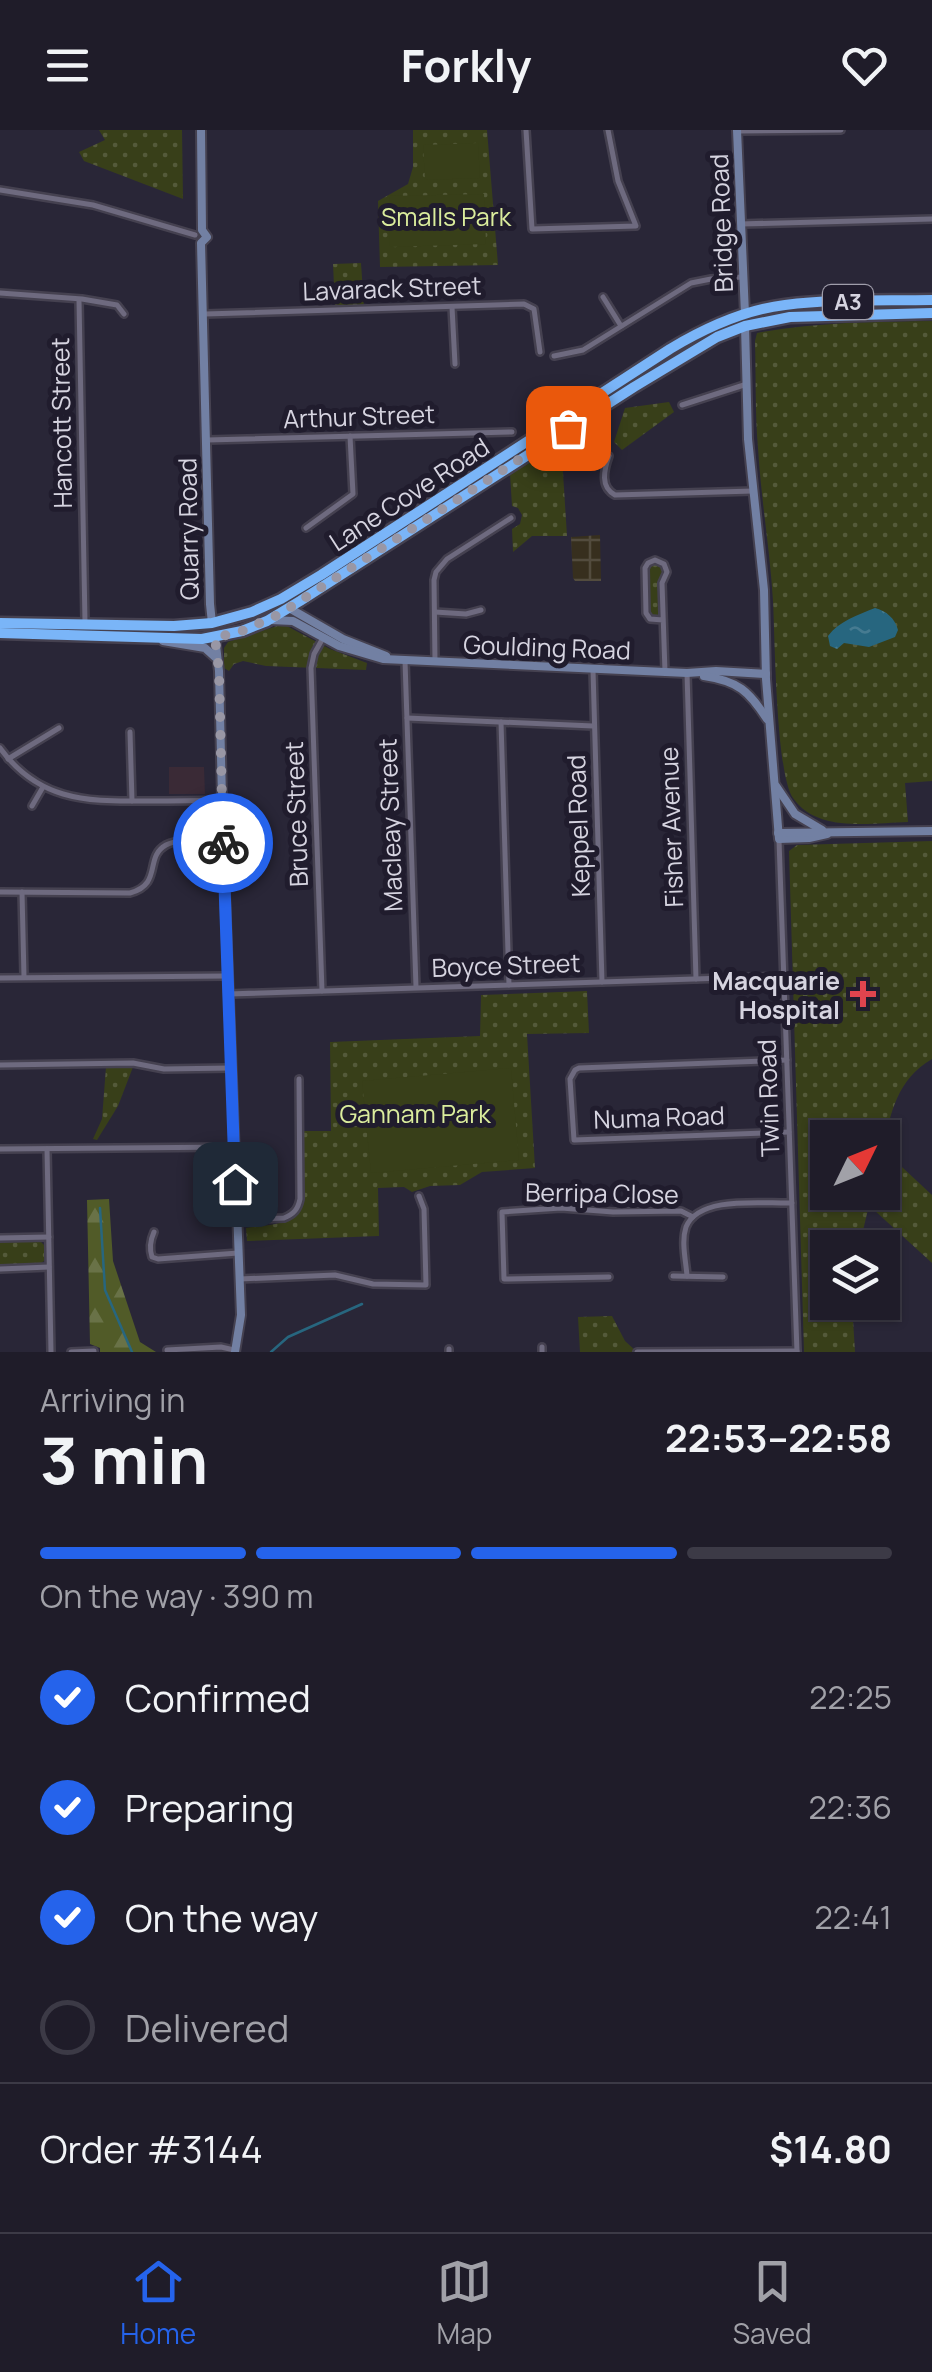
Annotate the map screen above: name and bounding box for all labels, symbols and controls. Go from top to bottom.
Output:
text: Forkly [401,34,531,96]
icon: menu [40,38,95,93]
icon: heart [837,38,892,93]
street label: Bridge Road [701,153,741,293]
park label: Smalls Park [381,199,512,234]
street label: Lavarack Street [302,267,482,309]
road number: A3 [823,285,873,319]
street label: Hancott Street [42,337,80,509]
pin [526,386,611,471]
street label: Arthur Street [282,396,436,436]
icon: bag [541,401,596,456]
street label: Lane Cove Road [322,429,496,559]
street label: Quarry Road [169,458,207,600]
street label: Goulding Road [463,627,631,667]
street label: Macleay Street [369,738,411,912]
street label: Bruce Street [276,741,316,887]
street label: Fisher Avenue [651,746,691,908]
street label: Keppel Road [558,754,598,898]
courier [173,793,273,893]
icon: bike [196,816,251,871]
street label: Boyce Street [431,945,581,985]
place label: Macquarie Hospital [712,963,840,1027]
marker: Macquarie Hospital [850,981,876,1007]
street label: Twin Road [748,1039,788,1157]
park label: Gannam Park [339,1096,491,1131]
street label: Numa Road [593,1097,725,1137]
north arrow [810,1120,900,1210]
map controls [810,1120,900,1320]
pin [193,1142,278,1227]
icon: home [208,1157,263,1212]
street label: Berripa Close [525,1174,679,1212]
button: layers [810,1230,900,1320]
text: Arriving in [40,1378,185,1422]
text: 22:53–22:58 [665,1411,892,1463]
text: 3 min [40,1415,208,1504]
text: On the way · 390 m [40,1574,313,1618]
icon: check [40,1670,95,1725]
text: Confirmed [125,1671,311,1723]
text: 22:25 [809,1675,892,1719]
icon: check [40,1780,95,1835]
text: Preparing [125,1781,294,1833]
text: 22:36 [808,1785,892,1829]
icon: check [40,1890,95,1945]
text: On the way [125,1891,318,1943]
text: 22:41 [815,1895,892,1939]
text: Delivered [125,2001,289,2053]
text: Order #3144 [40,2122,263,2174]
text: $14.80 [769,2122,892,2174]
tab: Home [120,2254,196,2352]
tab: Map [437,2254,492,2352]
tab: Saved [733,2254,812,2352]

